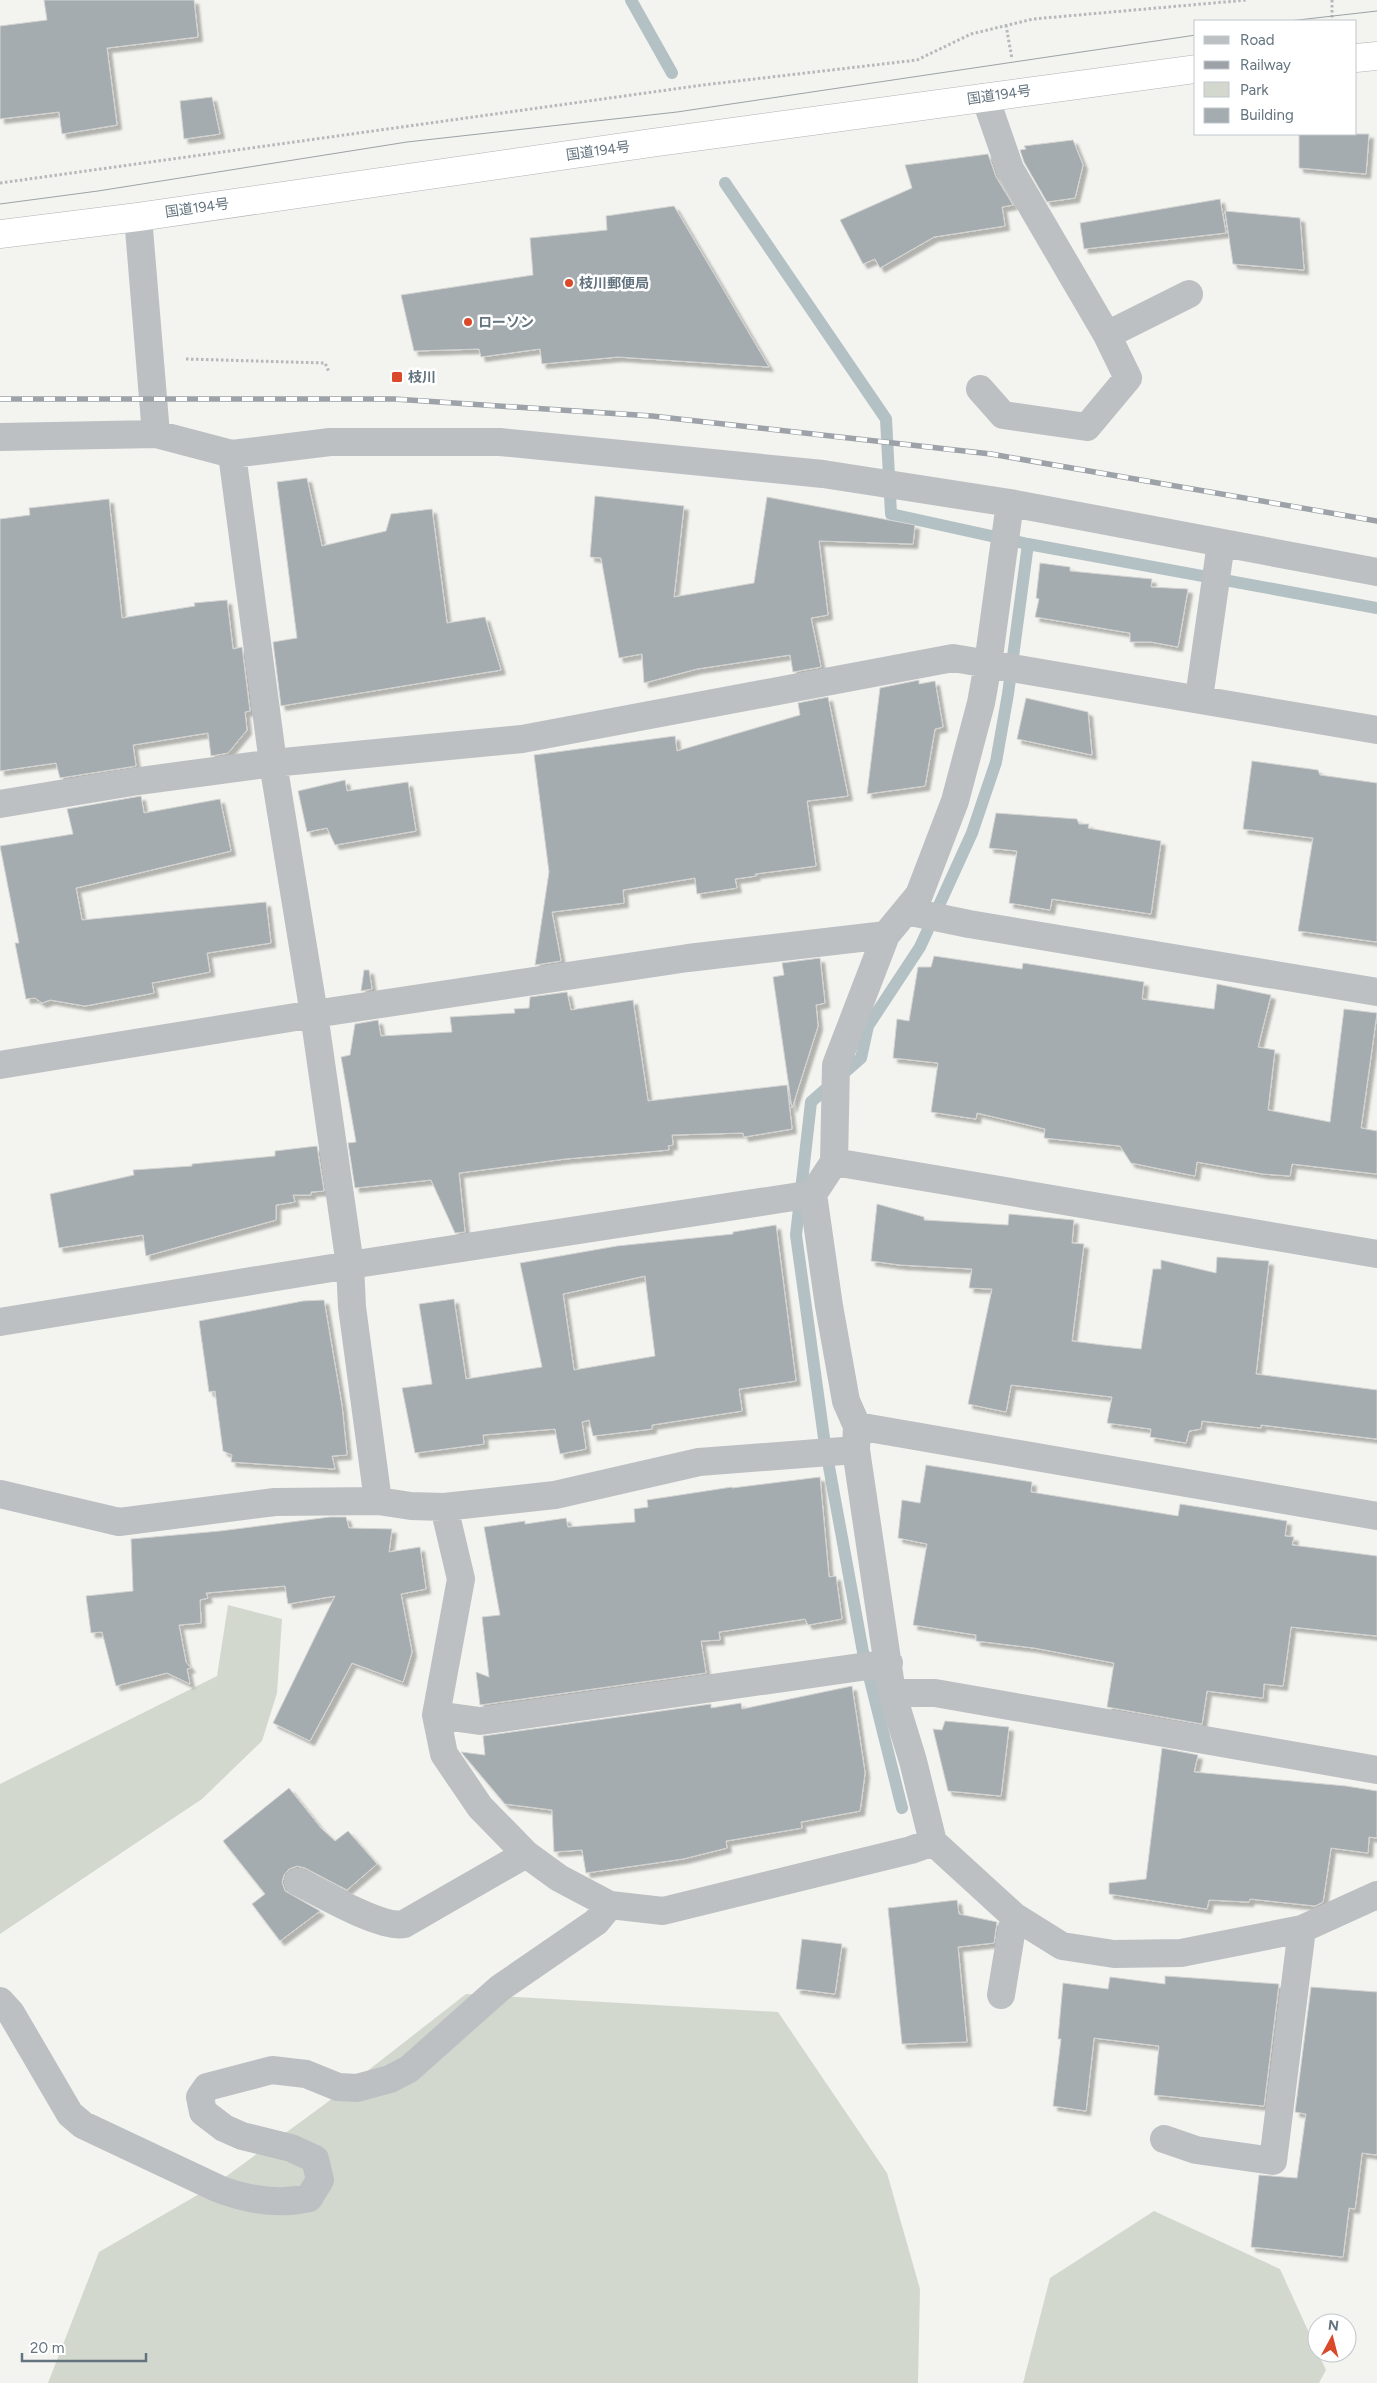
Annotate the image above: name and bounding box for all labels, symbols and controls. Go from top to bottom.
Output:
legend [1194,20,1357,135]
text: Road [1240,31,1275,49]
text: Railway [1240,56,1291,74]
text: Park [1240,81,1269,99]
street label: 国道194号 [966,82,1032,108]
text: Building [1240,106,1294,124]
street label: 国道194号 [565,138,631,164]
street label: 国道194号 [164,195,230,221]
place label: 枝川郵便局 [579,275,649,292]
marker: 枝川郵便局 [563,277,575,289]
place label: ローソン [478,314,534,331]
marker: ローソン [462,316,474,328]
place label: 枝川 [408,369,436,386]
marker: 枝川 [390,370,404,384]
north arrow [1307,2313,1357,2363]
text: N [1327,2316,1340,2335]
scale bar [22,2330,146,2362]
text: 20 m [30,2339,64,2357]

